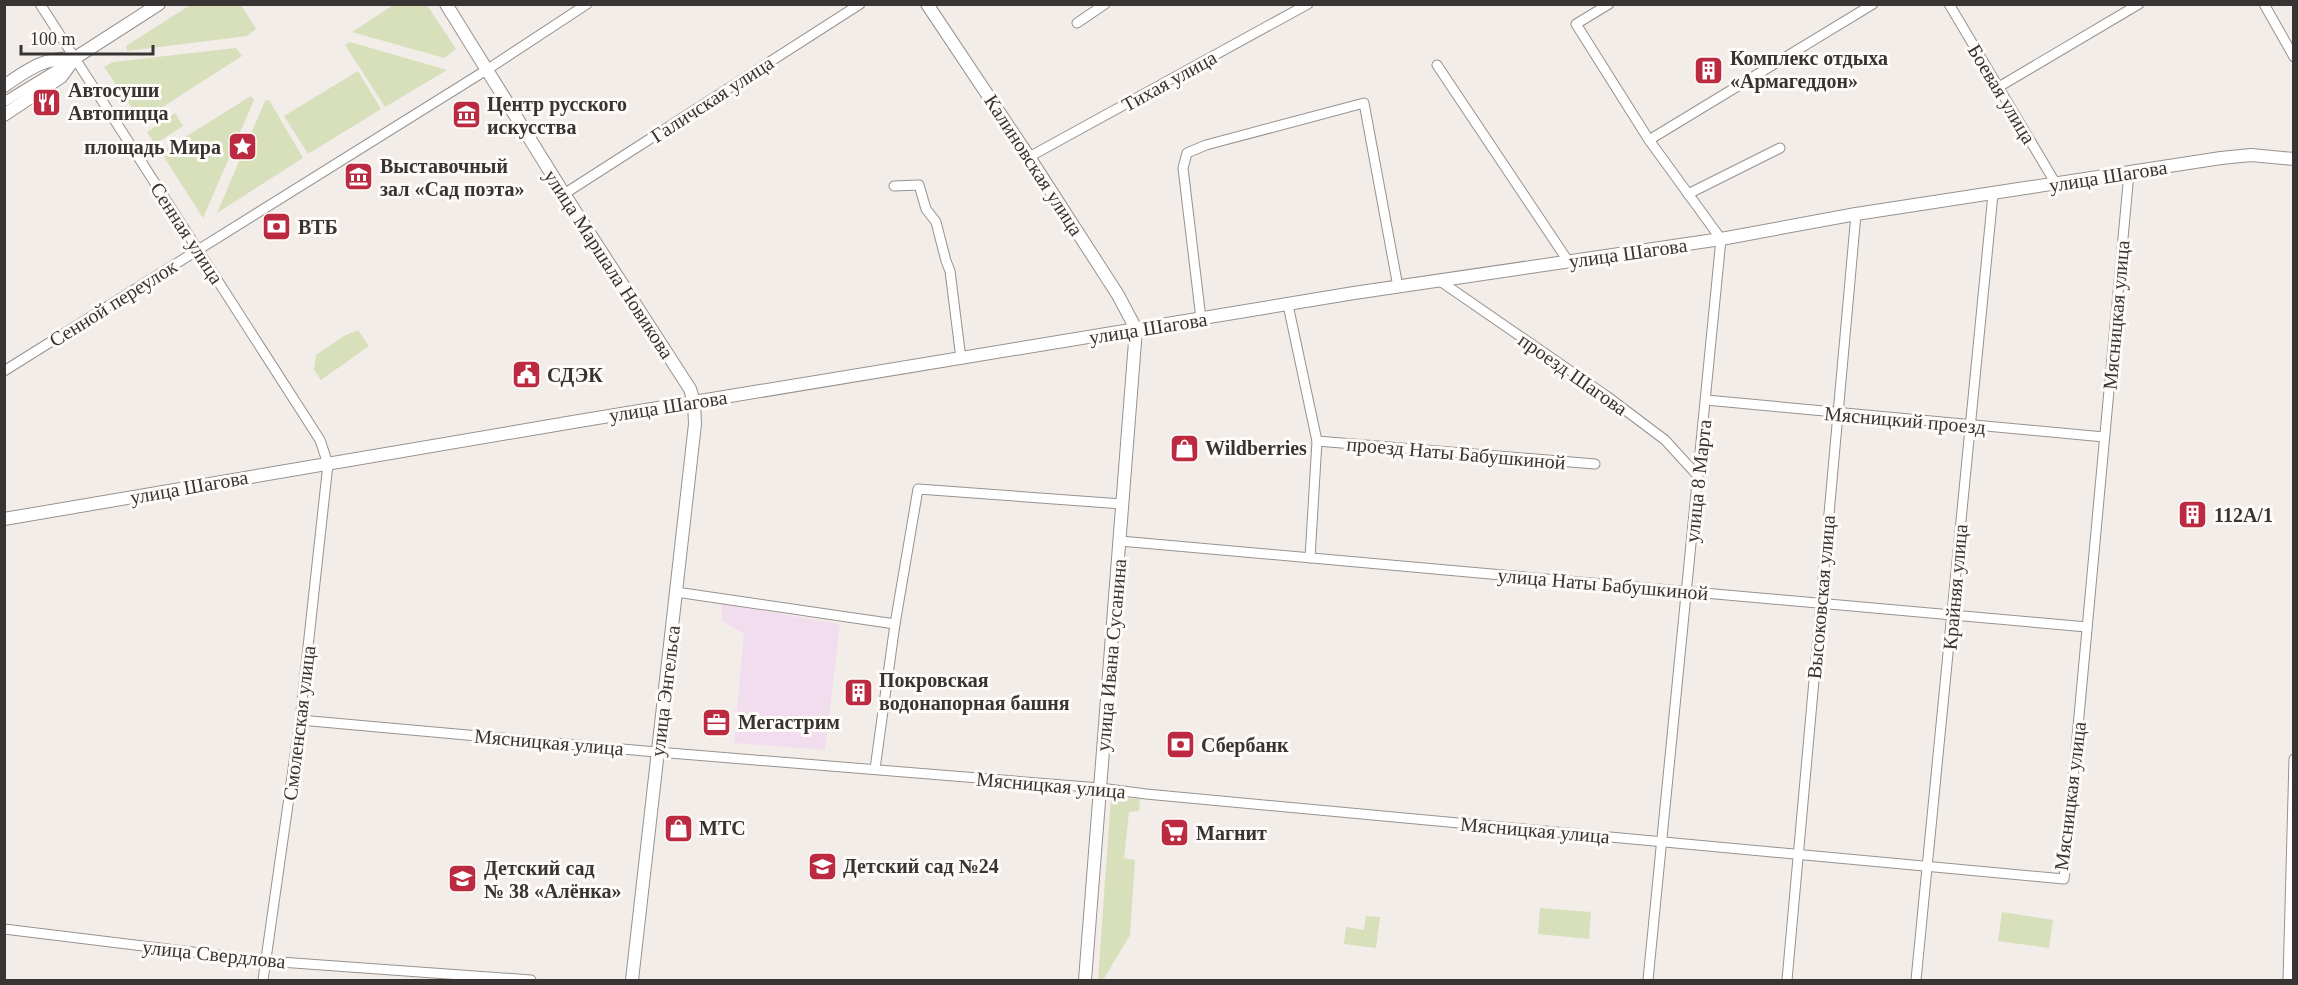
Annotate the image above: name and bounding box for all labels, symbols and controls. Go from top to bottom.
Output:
scale bar [21,18,153,56]
text: 100 m [30,29,76,49]
street label: Боевая улица [1963,40,2040,148]
street label: Тихая улица [1118,46,1221,117]
place label: Комплекс отдыха «Армагеддон» [1730,47,1888,93]
street label: Галичская улица [647,51,778,148]
building icon: Комплекс отдыха «Армагеддон» [1693,54,1725,86]
place label: Автосуши Автопицца [68,79,168,124]
restaurant icon: Автосуши Автопицца [31,86,63,118]
street label: Калиновская улица [979,90,1088,240]
place label: Центр русского искусства [487,93,627,139]
museum icon: Центр русского искусства [450,99,482,131]
place icon: площадь Мира [226,131,258,163]
place label: площадь Мира [84,136,221,159]
place label: Выставочный зал «Сад поэта» [380,155,524,200]
street label: улица Шагова [2047,156,2169,197]
museum icon: Выставочный зал «Сад поэта» [343,161,375,193]
street label: улица Маршала Новикова [539,165,678,363]
street label: Сенная улица [145,178,228,288]
bank icon: ВТБ [261,211,293,243]
place label: ВТБ [298,216,338,238]
street label: улица Шагова [1567,234,1689,273]
street label: Мясницкая улица [2099,239,2134,391]
street label: Сенной переулок [45,255,182,352]
street label: улица Шагова [1087,308,1209,349]
street label: проезд Шагова [1514,328,1632,420]
public building icon: СДЭК [510,359,542,391]
place label: СДЭК [547,364,603,387]
street label: улица Шагова [607,386,729,427]
street label: Мясницкий проезд [1823,402,1987,439]
street label: улица 8 Марта [1681,418,1716,544]
shop icon: Wildberries [1168,432,1200,464]
street label: проезд Наты Бабушкиной [1345,432,1567,475]
place label: Wildberries [1205,437,1307,459]
street label: улица Шагова [128,466,250,509]
building icon: 112А/1 [2177,499,2209,531]
place label: 112А/1 [2214,504,2273,526]
street label: Высоковская улица [1803,514,1840,680]
street label: Крайняя улица [1939,523,1972,651]
street label: улица Ивана Сусанина [1092,558,1131,752]
street label: улица Наты Бабушкиной [1497,564,1710,605]
street label: улица Энгельса [646,624,685,758]
street label: Смоленская улица [279,644,320,802]
place label: Покровская водонапорная башня [879,669,1070,715]
building icon: Покровская водонапорная башня [842,676,874,708]
office icon: Мегастрим [701,706,733,738]
place label: Мегастрим [738,711,840,734]
street label: Мясницкая улица [2050,720,2091,872]
street label: Мясницкая улица [473,725,625,760]
bank icon: Сбербанк [1164,729,1196,761]
place label: Сбербанк [1201,734,1289,757]
street label: Мясницкая улица [975,768,1127,803]
shop icon: МТС [662,812,694,844]
street label: Мясницкая улица [1459,813,1611,848]
place label: МТС [699,817,746,839]
supermarket icon: Магнит [1159,817,1191,849]
place label: Магнит [1196,822,1267,844]
school or university icon: Детский сад №24 [806,850,838,882]
place label: Детский сад №24 [843,855,999,878]
place label: Детский сад № 38 «Алёнка» [484,857,621,902]
school or university icon: Детский сад № 38 «Алёнка» [447,863,479,895]
street label: улица Свердлова [141,936,287,973]

